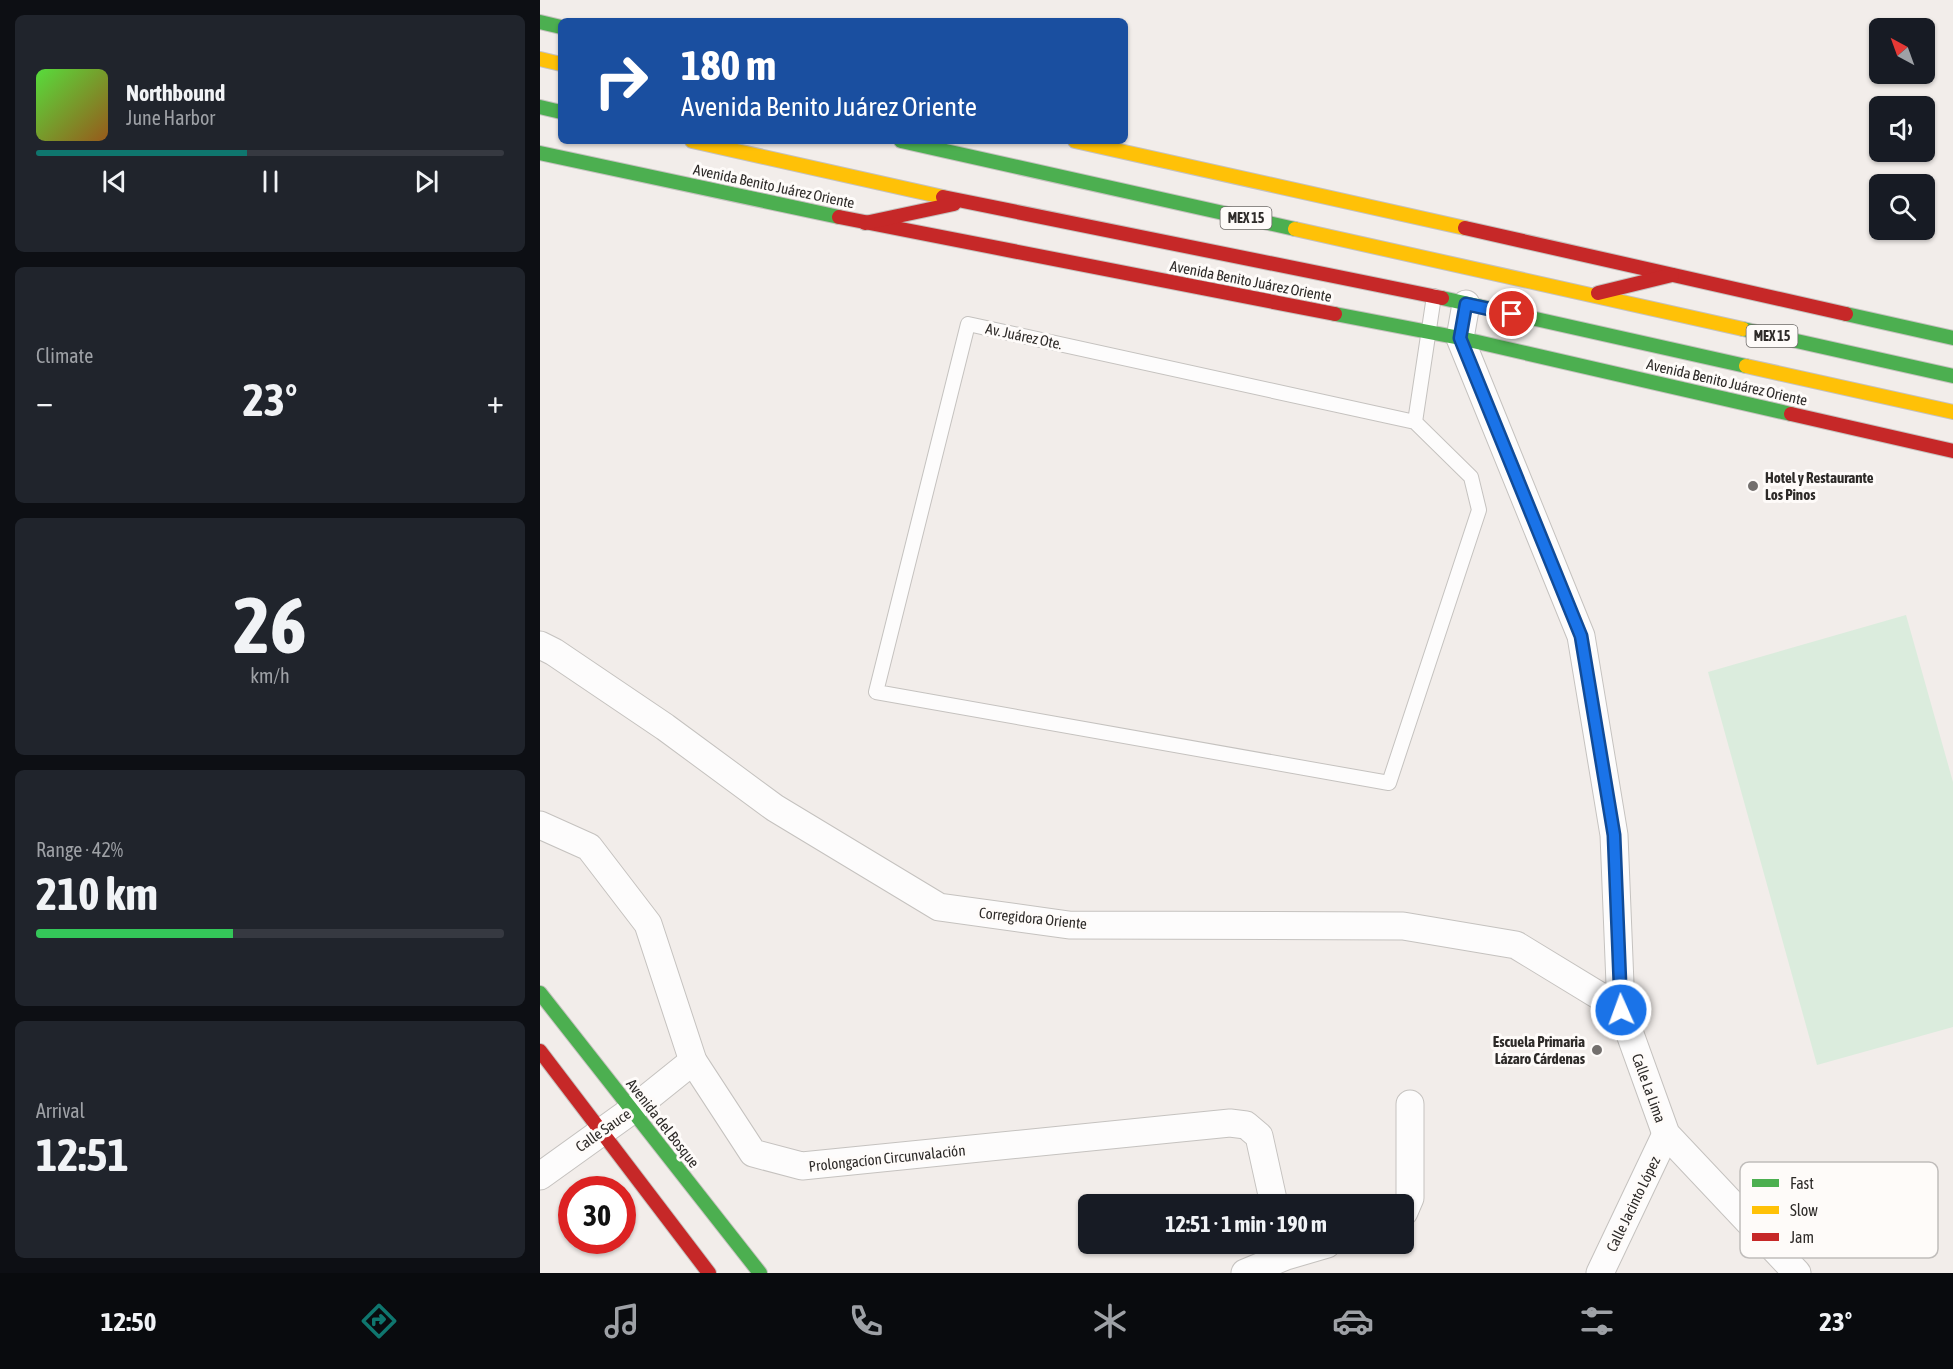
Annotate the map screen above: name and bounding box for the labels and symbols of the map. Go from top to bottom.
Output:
north arrow [1869,18,1935,84]
street label: Avenida Benito Juárez Oriente [692,161,856,211]
road number: MEX 15 [1220,207,1272,229]
street label: Avenida Benito Juárez Oriente [1169,257,1333,305]
pin [1486,288,1537,339]
street label: Av. Juárez Ote. [984,320,1064,352]
road number: MEX 15 [1746,325,1798,347]
street label: Avenida Benito Juárez Oriente [1645,355,1809,409]
place label: Hotel y Restaurante Los Pinos [1765,469,1874,503]
marker: Hotel y Restaurante Los Pinos [1746,479,1760,493]
street label: Corregidora Oriente [978,904,1088,932]
position arrow [1589,978,1653,1042]
place label: Escuela Primaria Lázaro Cárdenas [1493,1033,1586,1067]
marker: Escuela Primaria Lázaro Cárdenas [1590,1043,1604,1057]
street label: Calle La Lima [1629,1051,1669,1125]
street label: Avenida del Bosque [623,1075,703,1171]
street label: Calle Sauce [572,1105,634,1155]
street label: Prolongacíon Circunvalación [808,1141,966,1175]
street label: Calle Jacinto López [1603,1153,1664,1254]
legend [1740,1162,1938,1258]
text: Fast [1790,1174,1814,1192]
speed limit sign: 30 [558,1176,636,1254]
text: Slow [1790,1201,1818,1219]
text: Jam [1790,1228,1814,1246]

